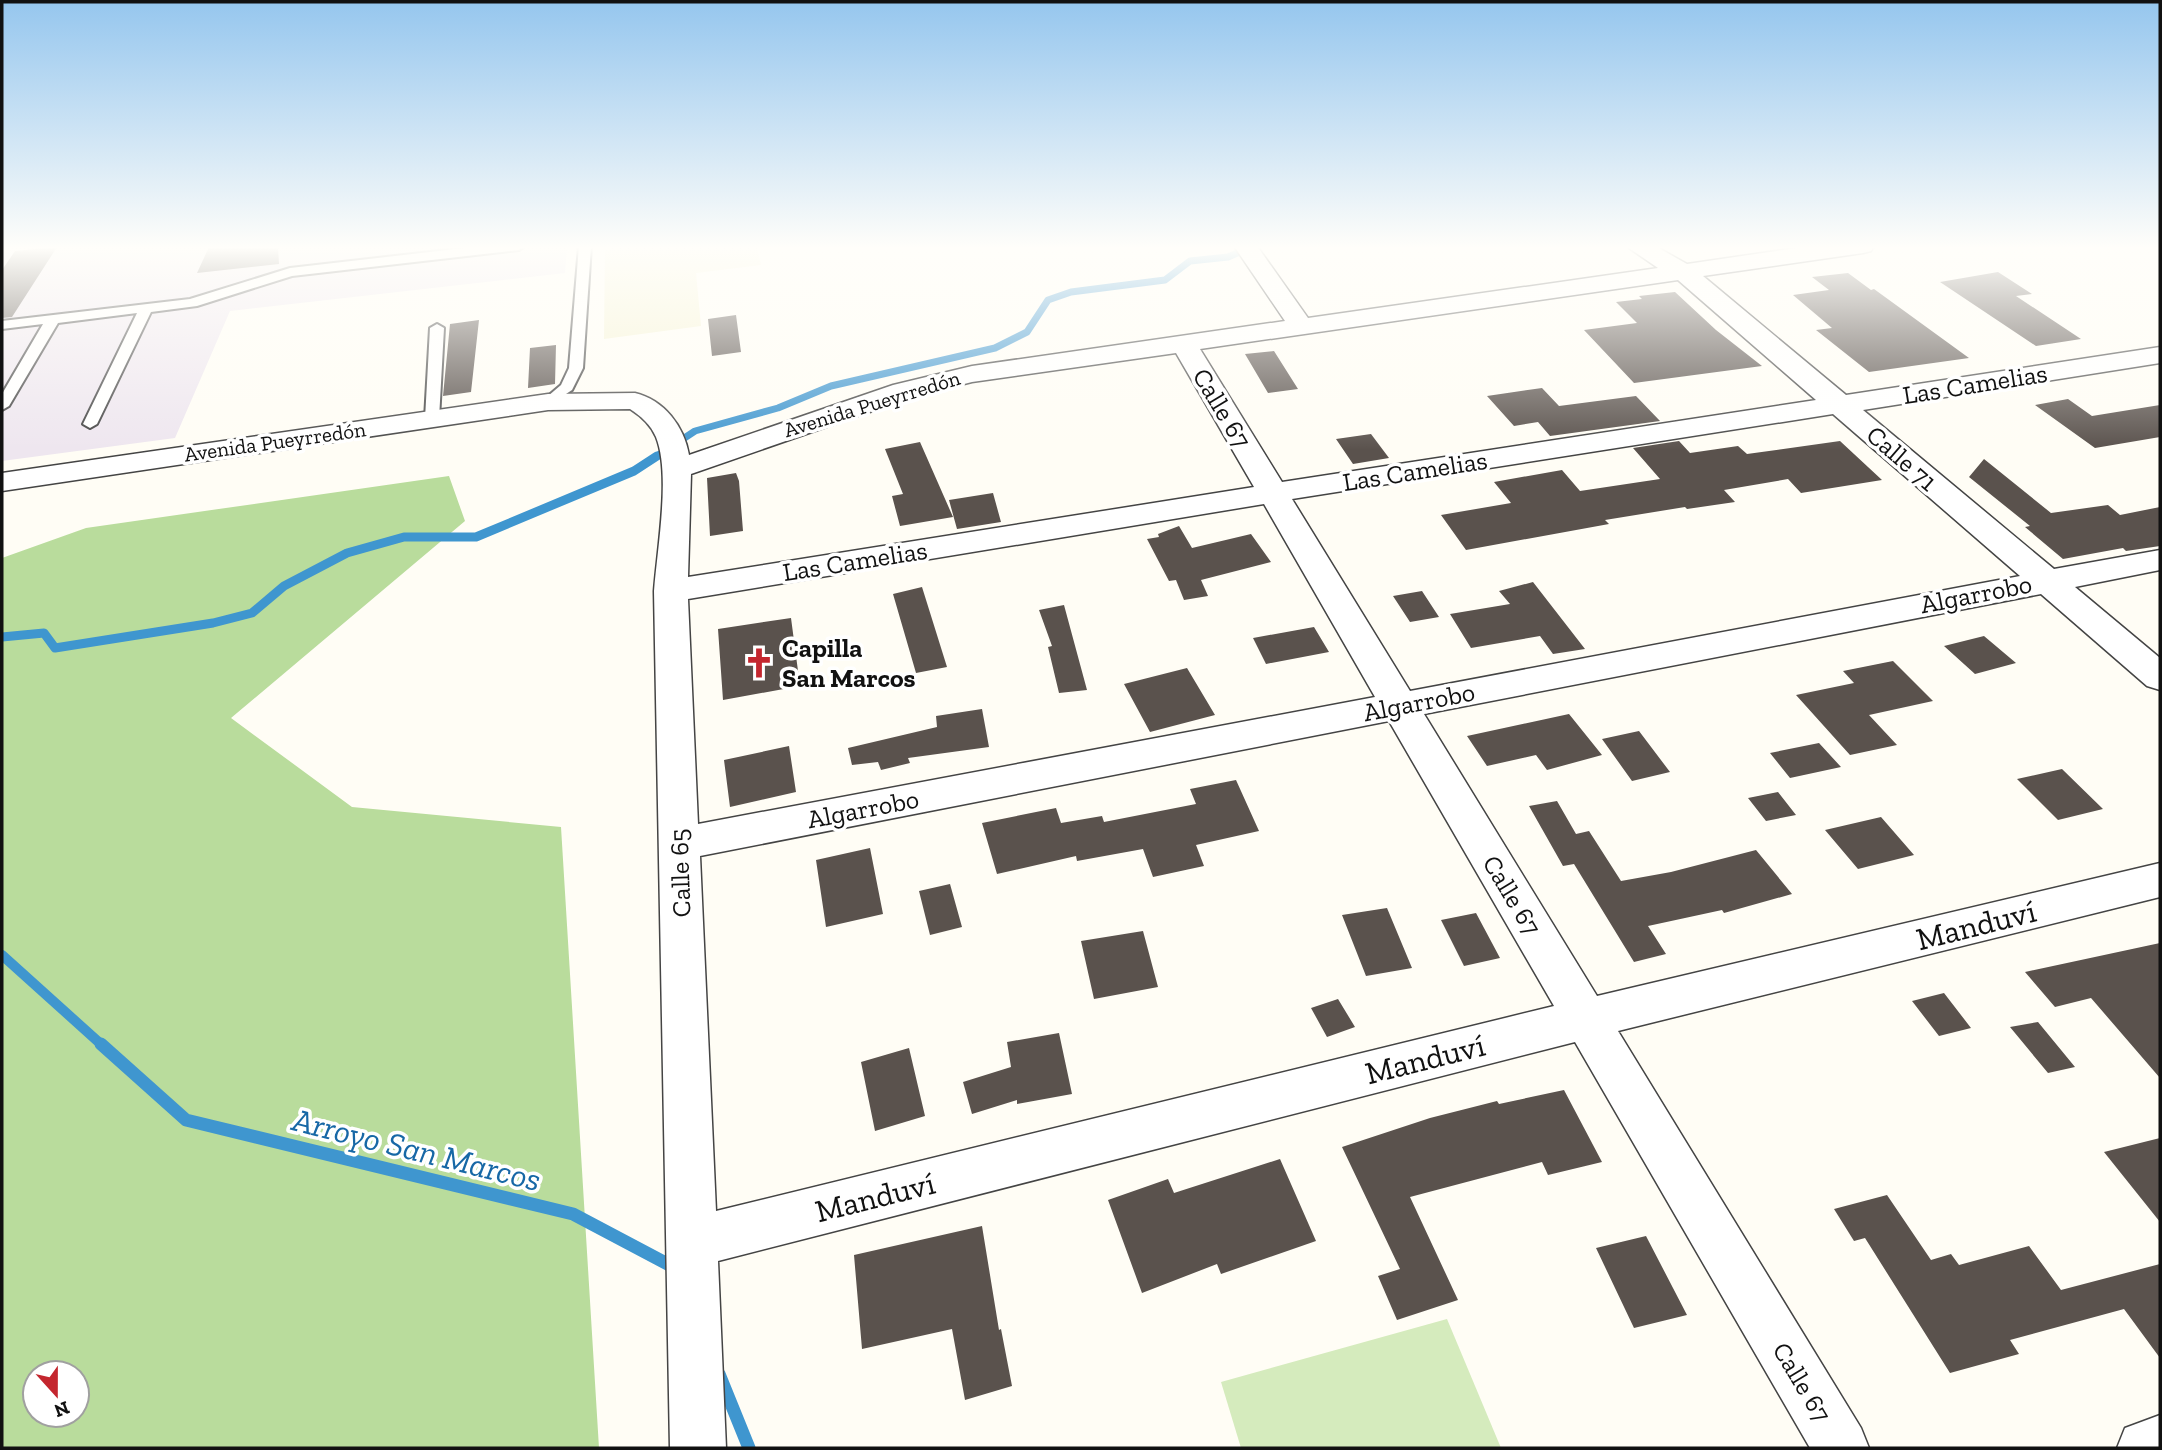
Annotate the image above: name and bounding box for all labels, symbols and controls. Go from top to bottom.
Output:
street label: Las Camelias [1900,357,2050,411]
street label: Calle 67 [1186,362,1258,454]
street label: Avenida Pueyrredón [781,365,963,442]
street label: Avenida Pueyrredón [183,416,367,467]
street label: Calle 71 [1860,419,1944,497]
street label: Las Camelias [1340,444,1490,498]
street label: Las Camelias [780,534,930,588]
street label: Algarrobo [1917,568,2035,620]
place label: Capilla San Marcos [782,632,916,694]
church icon: Capilla San Marcos [742,646,776,680]
street label: Algarrobo [1360,676,1478,728]
street label: Algarrobo [804,783,922,835]
street label: Calle 65 [662,828,698,918]
street label: Calle 67 [1476,849,1548,941]
street label: Manduví [1912,892,2040,958]
street label: Manduví [1361,1026,1489,1092]
water label: Arroyo San Marcos [288,1100,545,1199]
street label: Manduví [811,1164,939,1230]
street label: Calle 67 [1766,1336,1838,1428]
north arrow [21,1359,91,1429]
text: N [51,1396,73,1423]

